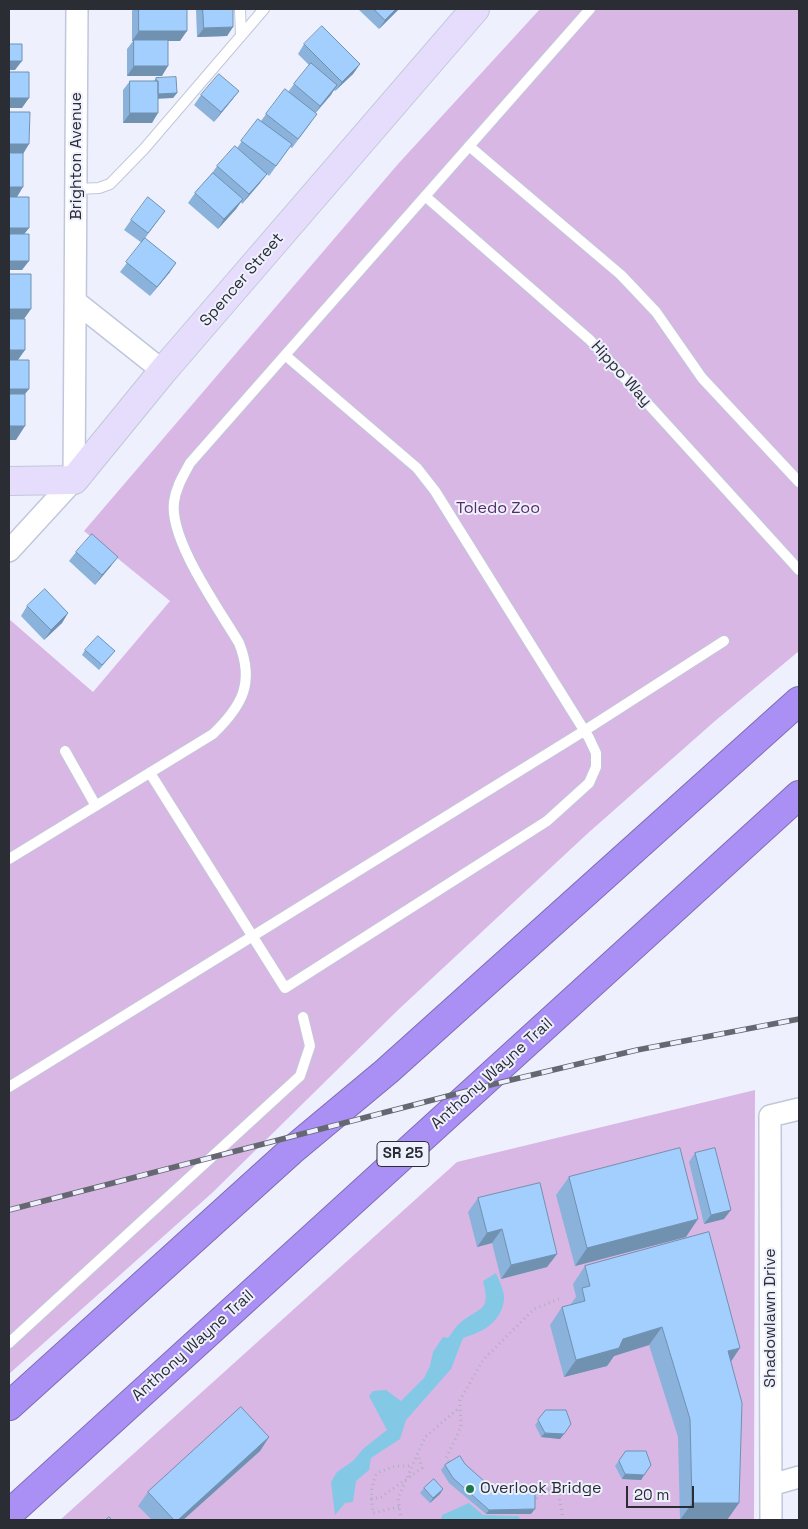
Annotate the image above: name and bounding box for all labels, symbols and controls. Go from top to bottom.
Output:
street label: Brighton Avenue [67,92,87,220]
street label: Spencer Street [196,229,288,331]
street label: Hippo Way [587,337,655,411]
park label: Toledo Zoo [456,499,540,519]
street label: Anthony Wayne Trail [427,1014,557,1134]
road number: SR 25 [377,1142,429,1166]
street label: Shadowlawn Drive [761,1248,781,1388]
street label: Anthony Wayne Trail [128,1286,258,1406]
scale bar [628,1476,696,1508]
place label: Overlook Bridge [480,1479,601,1499]
marker: Overlook Bridge [464,1483,476,1495]
text: 20 m [634,1485,669,1504]

